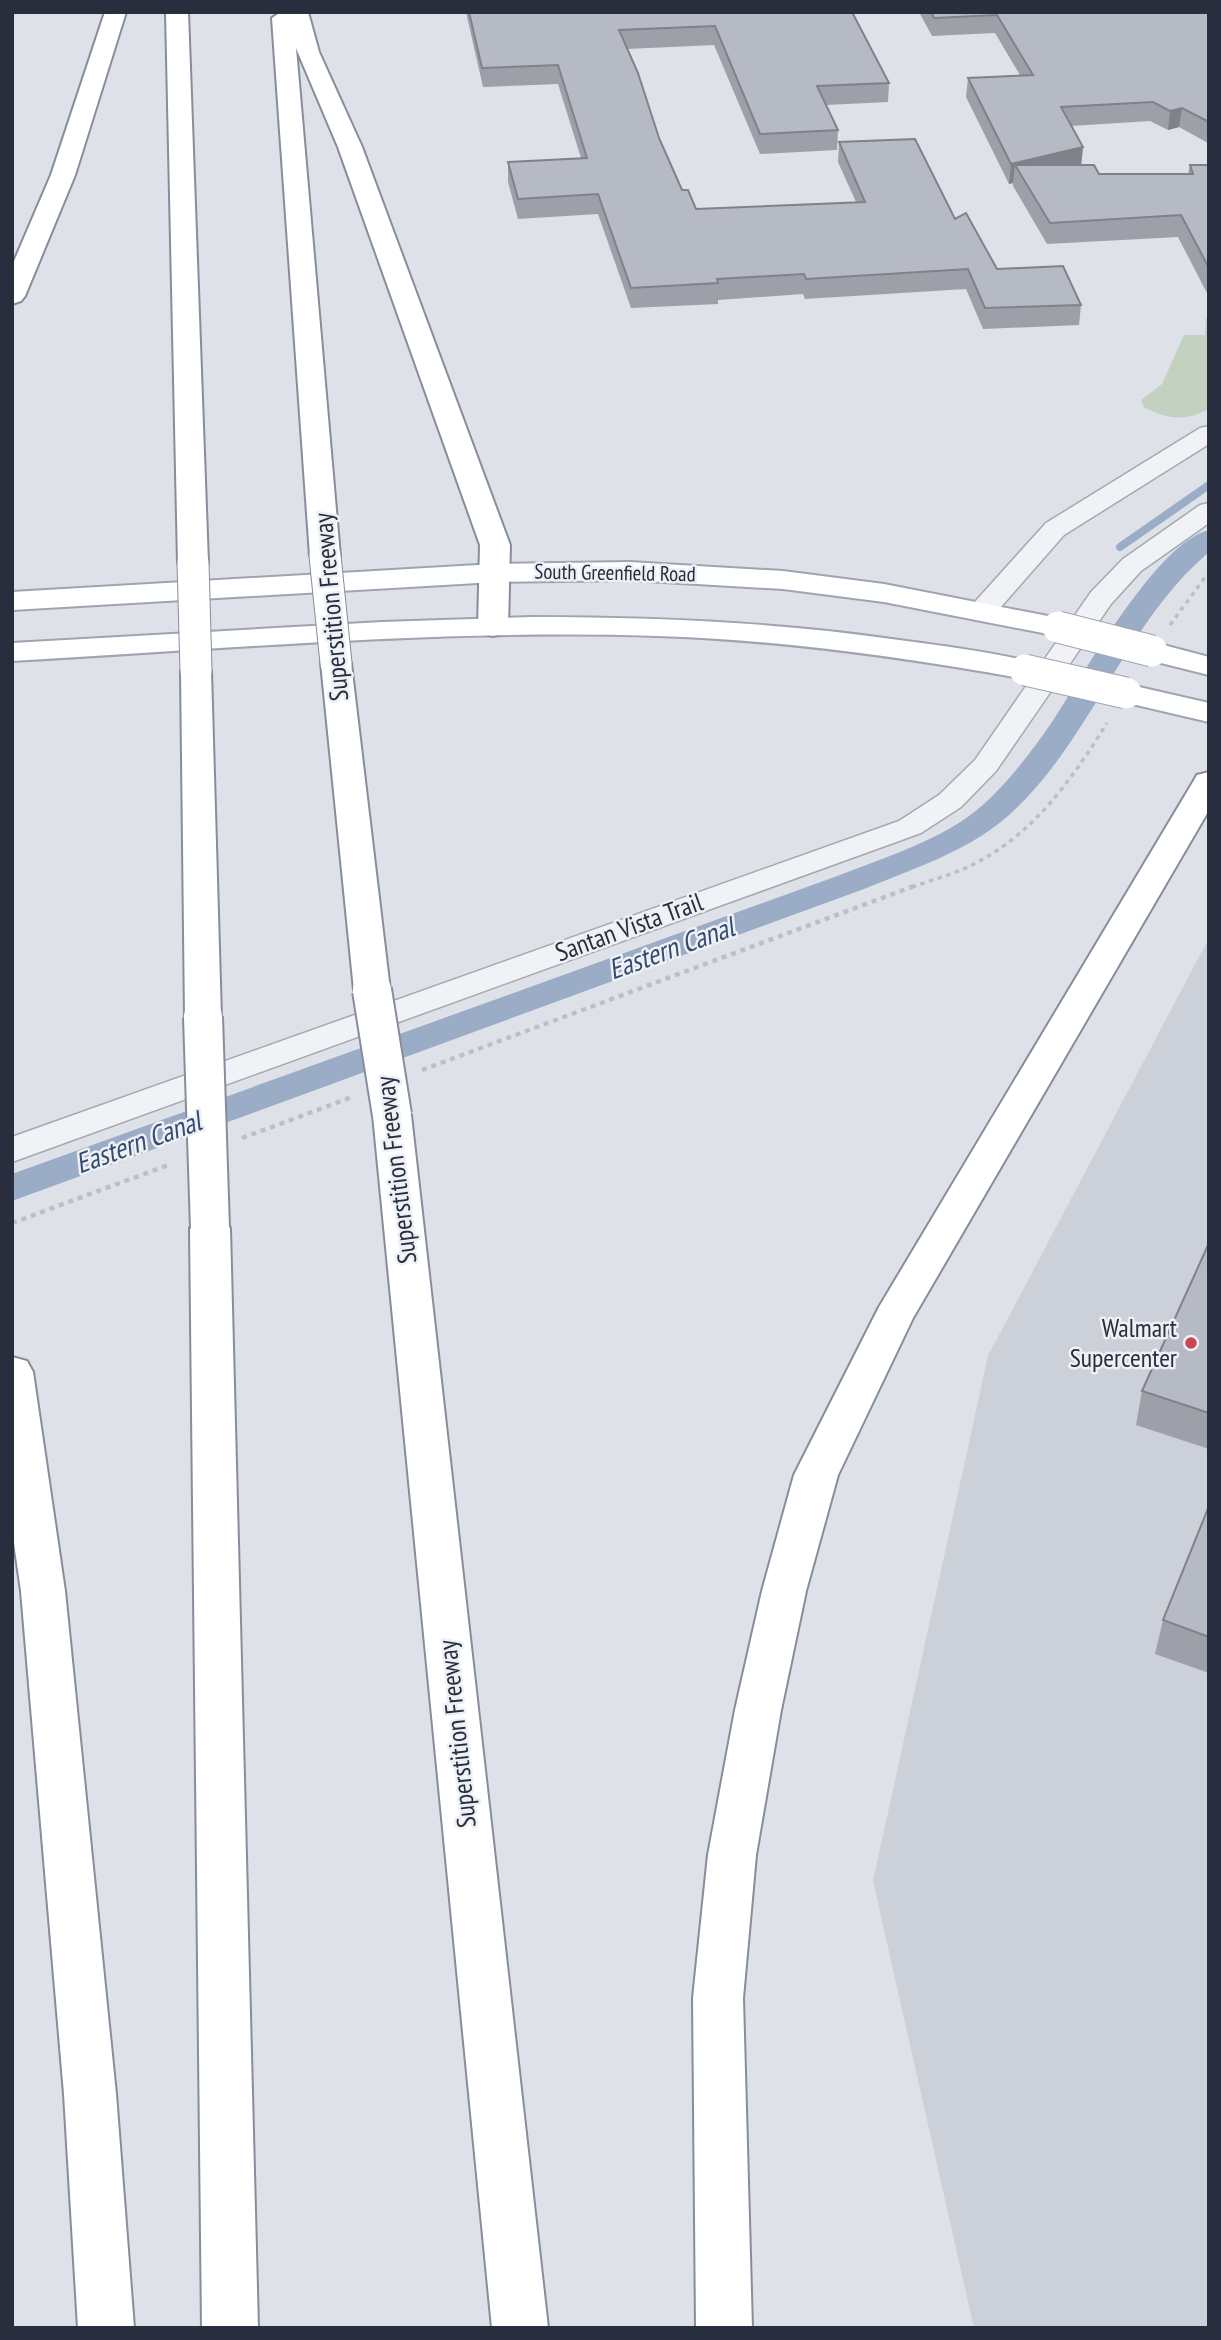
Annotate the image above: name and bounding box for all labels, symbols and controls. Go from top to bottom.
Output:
street label: Superstition Freeway [306,511,355,702]
street label: South Greenfield Road [534,558,696,587]
street label: Santan Vista Trail [551,885,707,968]
water label: Eastern Canal [603,907,741,987]
street label: Superstition Freeway [368,1074,423,1266]
water label: Eastern Canal [70,1101,208,1181]
place label: Walmart Supercenter [1070,1311,1177,1374]
marker: Walmart Supercenter [1183,1335,1199,1351]
street label: Superstition Freeway [430,1638,483,1830]

